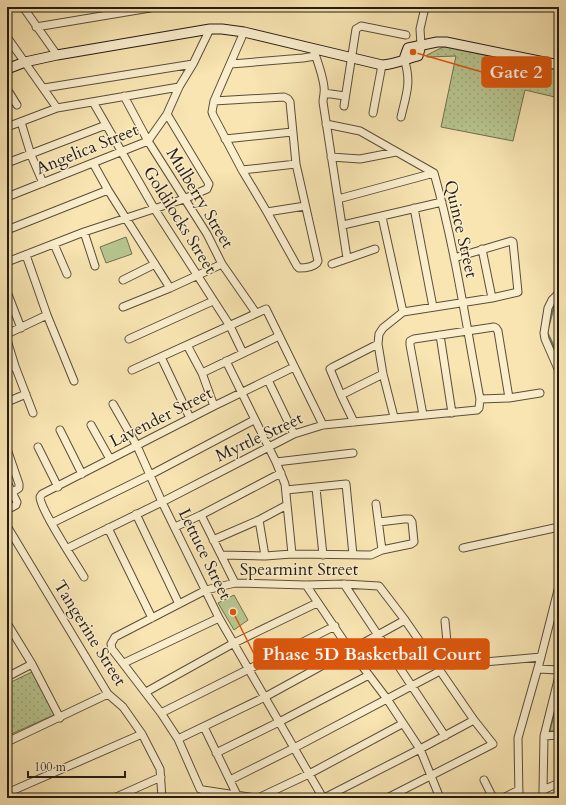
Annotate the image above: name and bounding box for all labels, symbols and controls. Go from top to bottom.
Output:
callout: Gate 2 [482,57,551,87]
text: Gate 2 [490,60,542,85]
street label: Angelica Street [32,118,142,180]
street label: Mulberry Street [161,143,239,253]
street label: Goldilocks Street [138,162,222,278]
street label: Quince Street [439,178,484,281]
street label: Lavender Street [106,381,217,453]
street label: Myrtle Street [212,406,307,467]
street label: Lettuce Street [173,504,237,604]
street label: Spearmint Street [240,558,359,581]
street label: Tangerine Street [48,576,132,691]
callout: Phase 5D Basketball Court [254,639,489,669]
text: Phase 5D Basketball Court [263,642,482,667]
scale bar [28,753,125,779]
text: 100 m [34,759,67,775]

